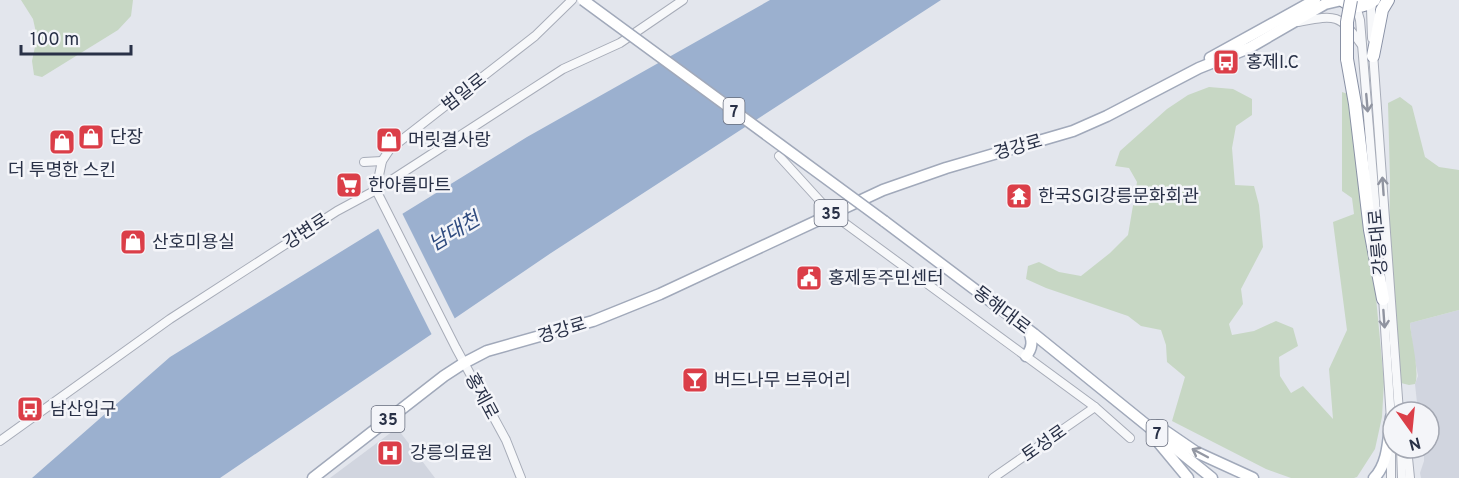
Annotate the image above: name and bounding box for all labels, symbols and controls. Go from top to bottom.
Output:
scale bar [21,18,130,56]
text: 100 m [30,29,79,52]
bus stop icon: 홍제I.C [1211,47,1241,77]
place label: 홍제I.C [1246,52,1299,75]
street label: 범일로 [438,69,492,118]
one-way arrow [1362,93,1373,113]
road number: 7 [724,98,744,124]
shop icon: 단장 [76,122,106,152]
shop icon: 머릿결사랑 [374,125,404,155]
shop icon: 더 투명한 스킨 [47,127,77,157]
place label: 단장 [110,127,143,150]
place label: 머릿결사랑 [408,130,491,153]
street label: 경강로 [991,131,1045,166]
place label: 더 투명한 스킨 [8,160,116,183]
supermarket icon: 한아름마트 [334,170,364,200]
place label: 한아름마트 [368,175,451,198]
one-way arrow [1377,177,1388,197]
temple icon: 한국SGI강릉문화회관 [1004,181,1034,211]
place label: 한국SGI강릉문화회관 [1038,186,1199,209]
road number: 35 [814,200,848,226]
water label: 남대천 [425,206,488,258]
street label: 강릉대로 [1365,208,1394,276]
street label: 강변로 [280,209,334,255]
shop icon: 산호미용실 [118,227,148,257]
place label: 산호미용실 [152,232,235,255]
public building icon: 홍제동주민센터 [794,263,824,293]
place label: 홍제동주민센터 [828,268,944,291]
street label: 동해대로 [968,282,1034,340]
one-way arrow [1379,308,1390,328]
street label: 경강로 [535,313,590,350]
bar icon: 버드나무 브루어리 [680,365,710,395]
street label: 홍제로 [459,369,502,424]
place label: 버드나무 브루어리 [714,370,851,393]
bus stop icon: 남산입구 [15,394,45,424]
place label: 남산입구 [50,399,116,422]
north arrow [1381,400,1441,460]
road number: 35 [372,406,404,432]
road number: 7 [1146,420,1168,446]
street label: 토성로 [1018,421,1072,468]
text: N [1406,431,1423,454]
hospital icon: 강릉의료원 [375,438,405,468]
place label: 강릉의료원 [410,443,493,466]
one-way arrow [1192,447,1209,459]

